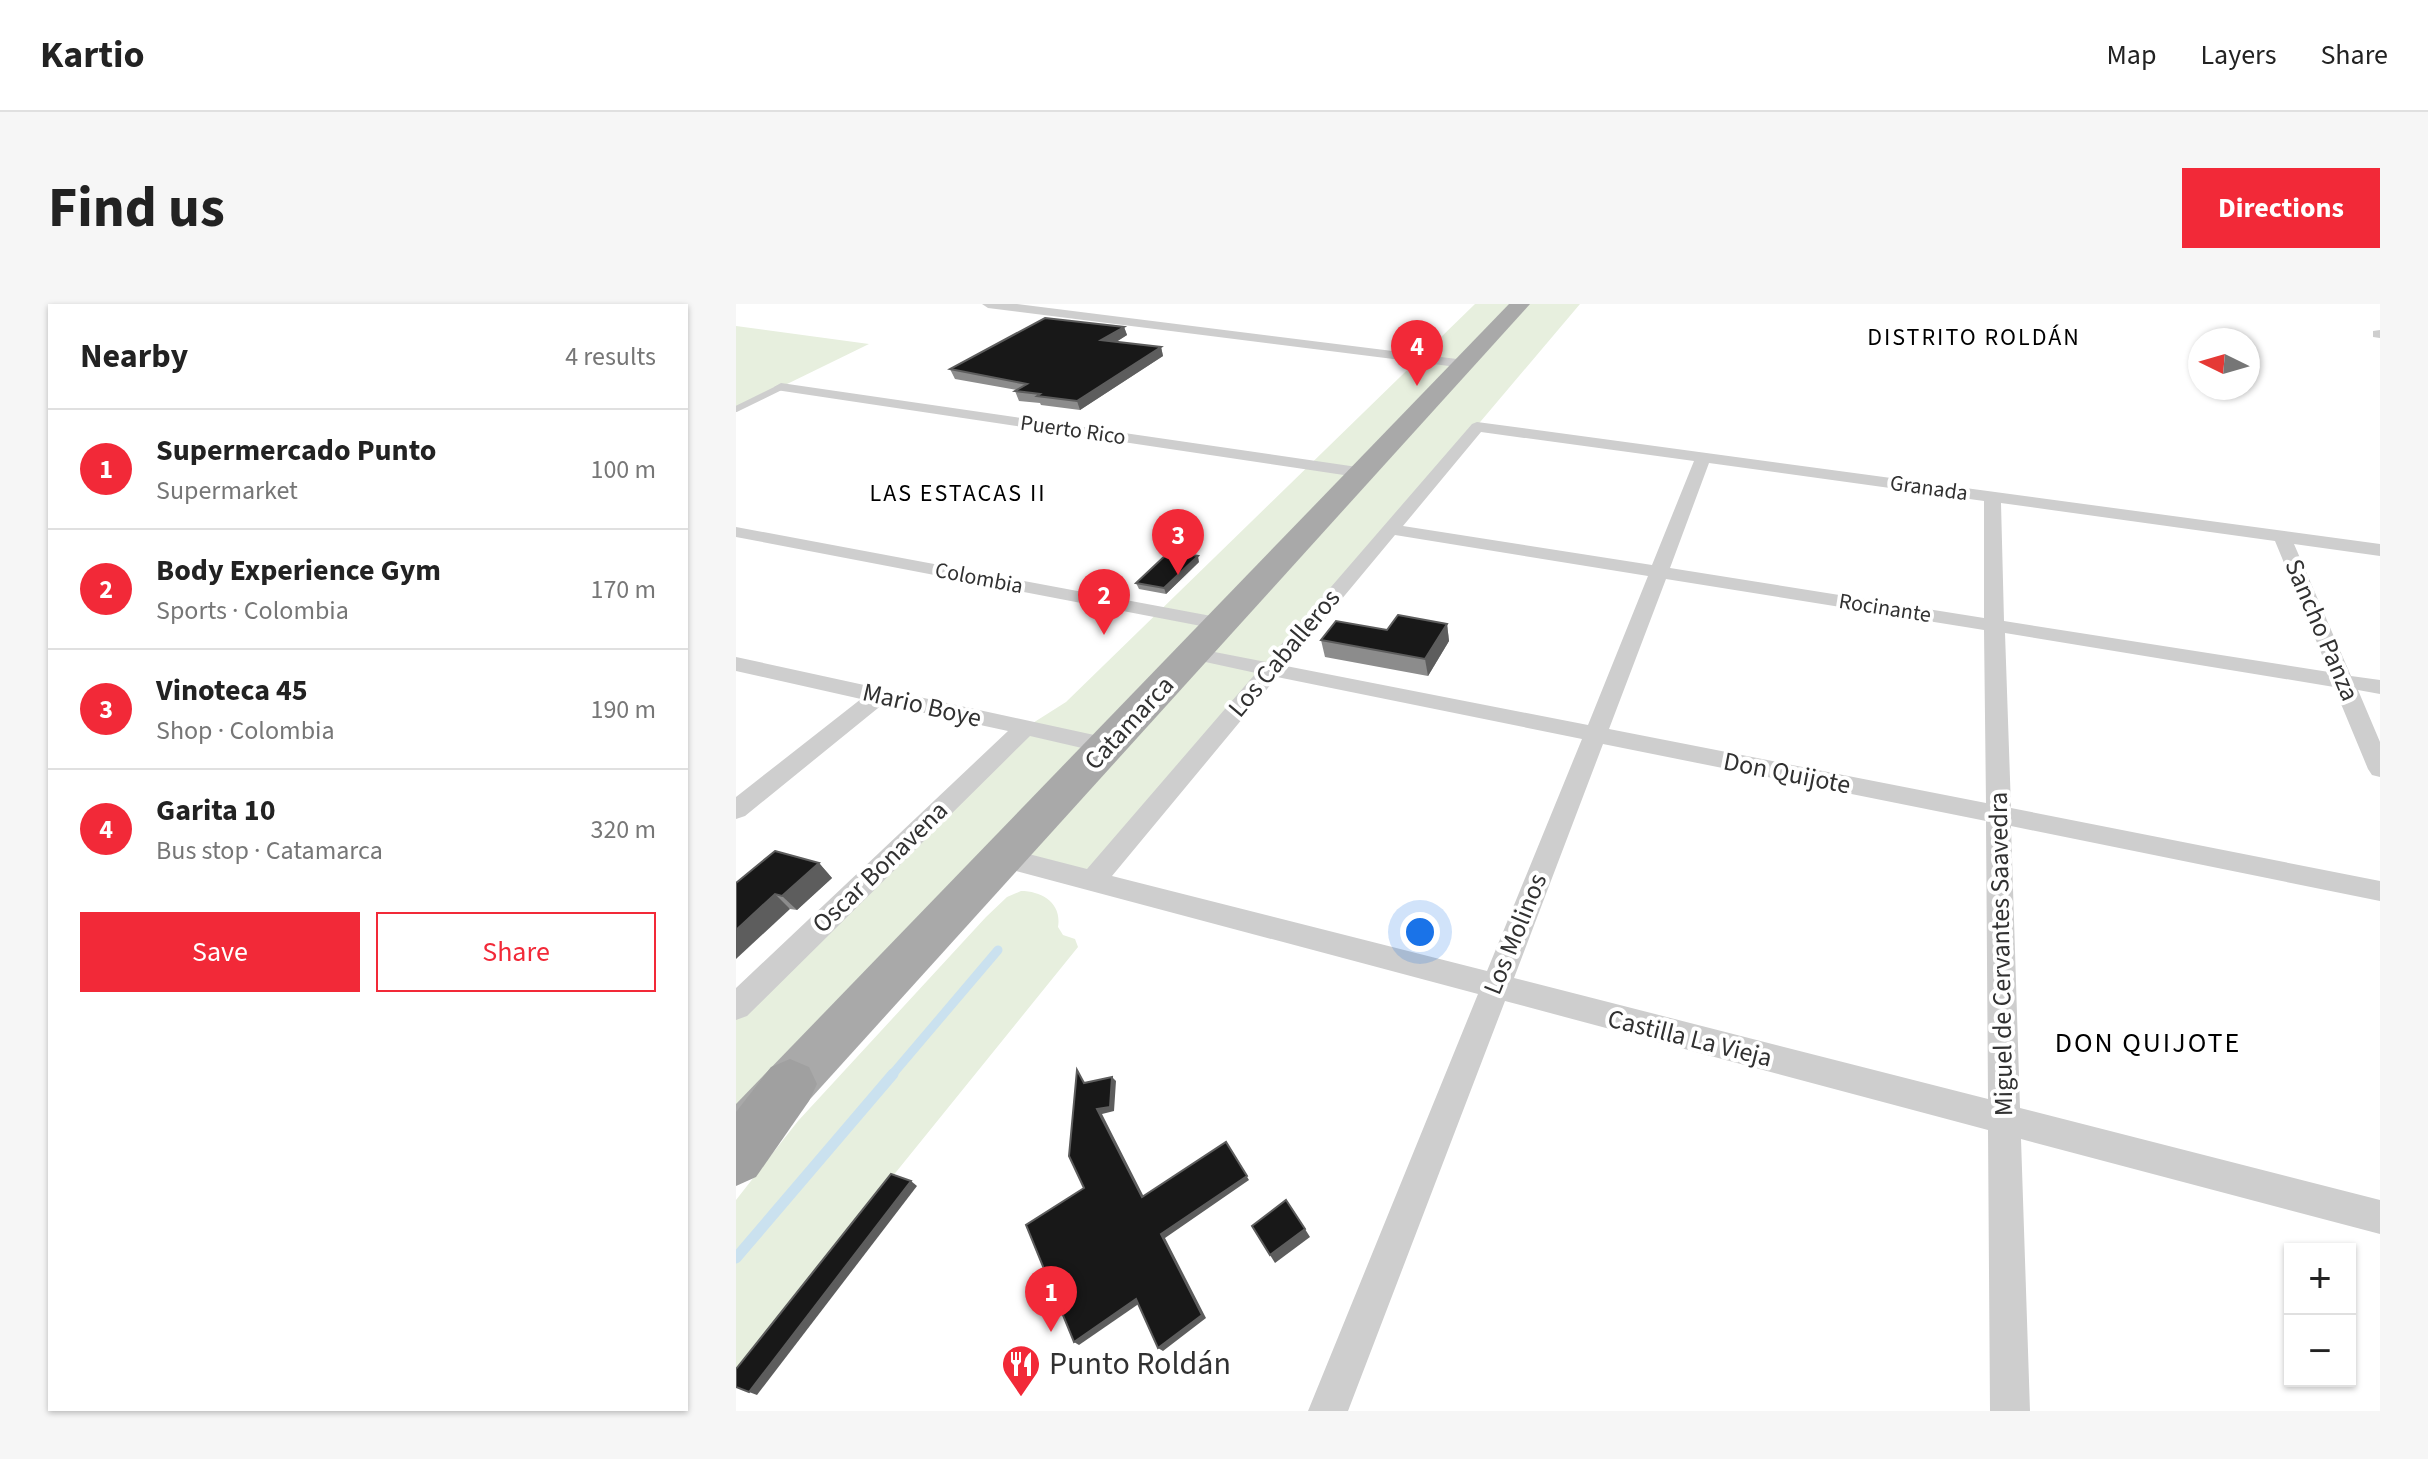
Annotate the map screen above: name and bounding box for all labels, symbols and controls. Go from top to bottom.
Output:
text: Kartio [40,28,145,82]
text: Map [2106,35,2156,75]
text: Layers [2200,35,2276,75]
text: Share [2320,35,2388,75]
button: Directions [2182,168,2380,248]
text: Find us [48,169,225,248]
pin: 4 [1391,320,1443,386]
district label: DISTRITO ROLDÁN [1867,320,2081,355]
north arrow [2188,328,2260,400]
text: Nearby [80,332,188,381]
text: 4 results [565,338,656,375]
street label: Puerto Rico [1018,407,1128,453]
text: Supermercado Punto [156,429,436,472]
text: 1 [99,451,113,488]
text: 100 m [590,451,656,488]
street label: Granada [1888,467,1970,509]
text: Supermarket [156,472,298,509]
district label: LAS ESTACAS II [869,476,1047,511]
pin: 3 [1152,509,1204,575]
text: Body Experience Gym [156,549,441,592]
street label: Sancho Panza [2275,553,2369,707]
street label: Colombia [932,554,1026,602]
pin: 2 [1078,569,1130,635]
text: 2 [99,571,113,608]
text: 170 m [590,571,656,608]
street label: Los Caballeros [1219,581,1349,725]
street label: Rocinante [1837,585,1933,631]
text: Sports · Colombia [156,592,349,629]
street label: Catamarca [1076,668,1182,778]
text: Vinoteca 45 [156,669,308,712]
street label: Mario Boye [859,673,985,737]
text: 3 [99,691,113,728]
text: 190 m [590,691,656,728]
text: Shop · Colombia [156,712,335,749]
street label: Don Quijote [1720,743,1854,803]
text: Garita 10 [156,789,276,832]
street label: Miguel de Cervantes Saavedra [1980,791,2022,1117]
street label: Oscar Bonavena [804,793,956,941]
text: 4 [99,811,113,848]
text: 320 m [590,811,656,848]
text: Bus stop · Catamarca [156,832,383,869]
street label: Los Molinos [1474,868,1556,1000]
button: Save [80,912,360,992]
button: Share [376,912,656,992]
your location [1400,912,1440,952]
street label: Castilla La Vieja [1604,1000,1776,1076]
district label: DON QUIJOTE [2055,1023,2241,1063]
map controls [2284,1243,2356,1387]
button: + [2284,1243,2356,1315]
pin: 1 [1025,1266,1077,1332]
button: − [2284,1315,2356,1387]
place label: Punto Roldán [1049,1341,1231,1387]
restaurant icon: Punto Roldán [1000,1343,1042,1398]

